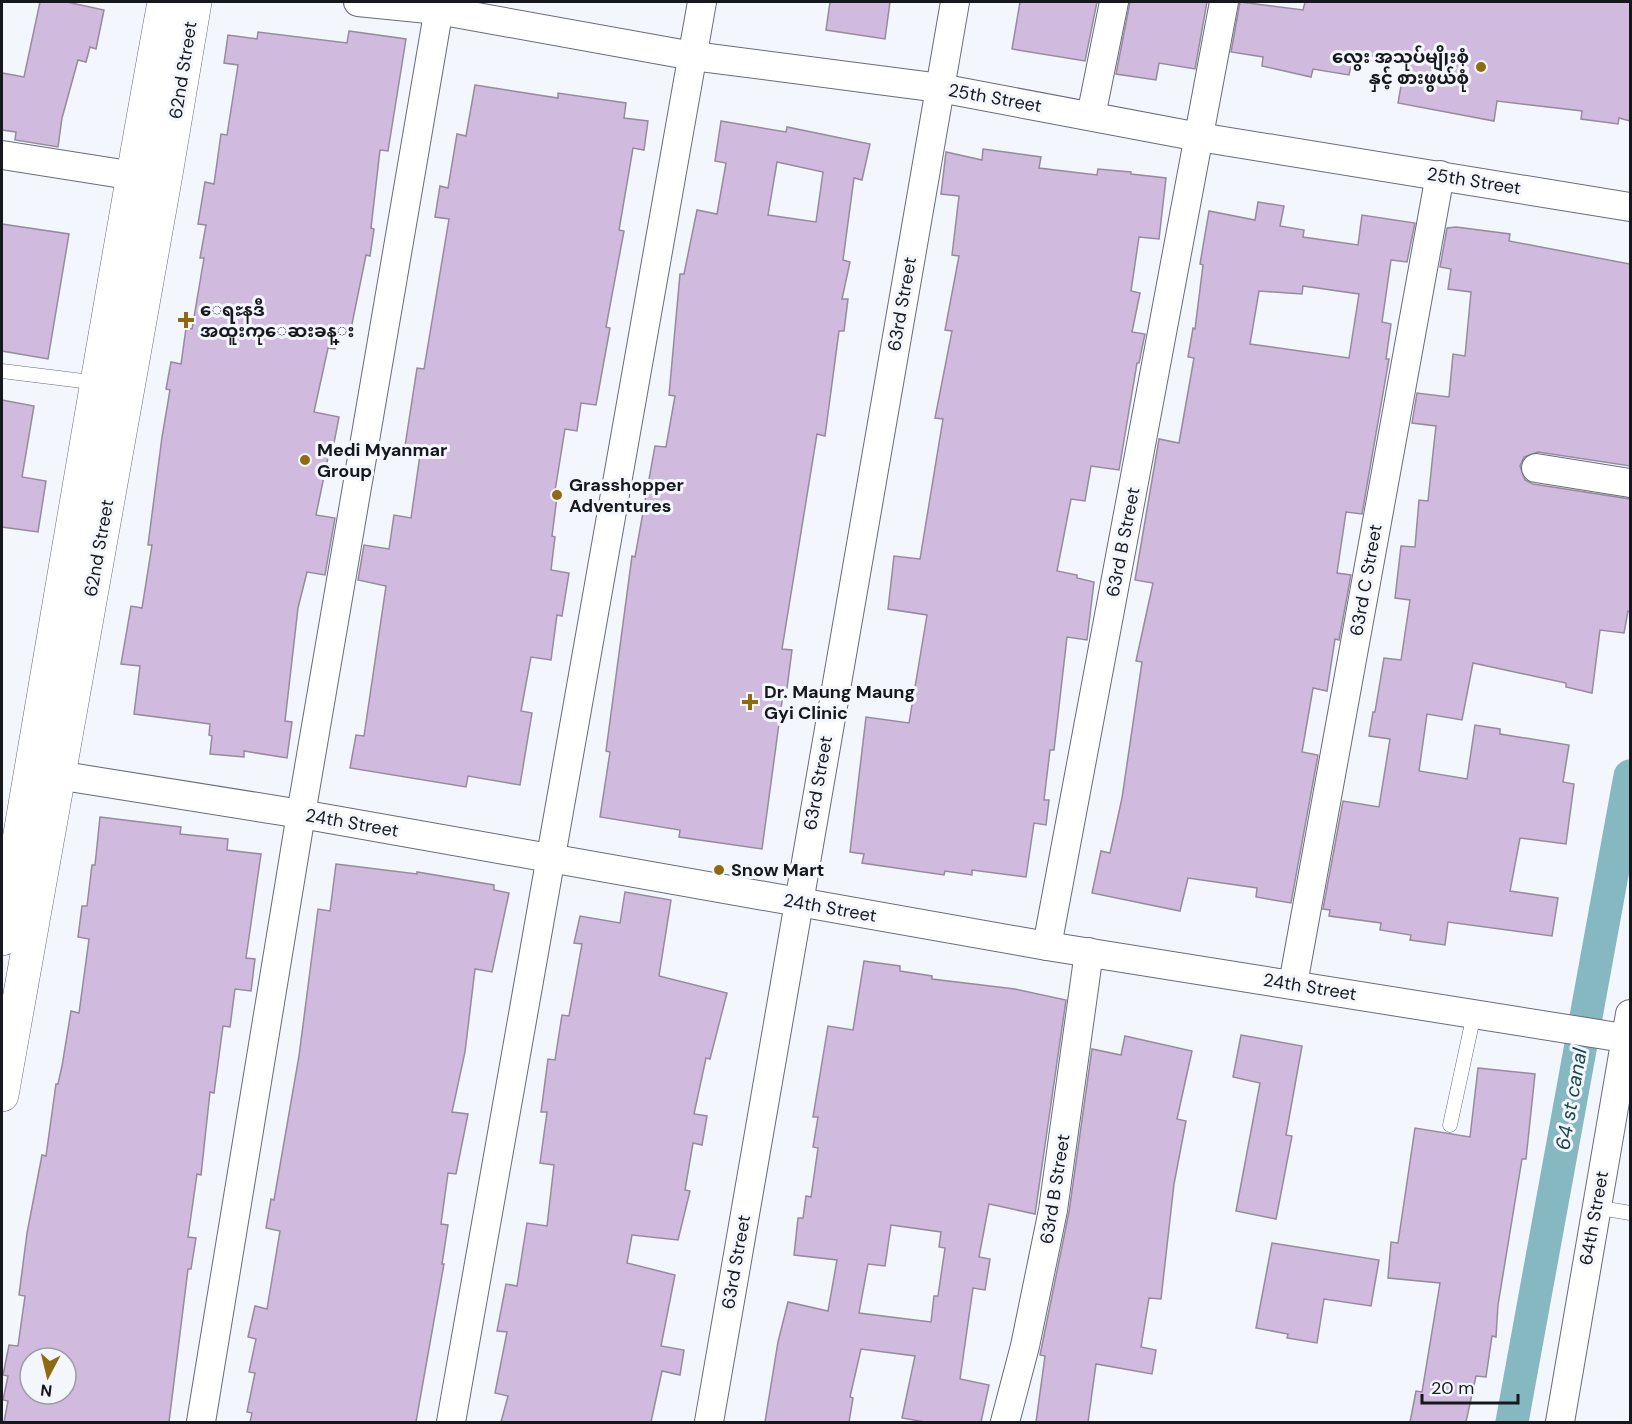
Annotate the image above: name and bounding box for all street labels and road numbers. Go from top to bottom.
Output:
street label: 62nd Street [163,19,203,121]
street label: 25th Street [946,78,1044,118]
street label: 25th Street [1425,162,1523,200]
street label: 63rd Street [882,255,922,353]
street label: 63rd B Street [1101,485,1145,599]
street label: 62nd Street [79,497,119,599]
street label: 63rd C Street [1344,522,1388,638]
street label: 63rd Street [798,734,838,832]
street label: 24th Street [304,803,400,843]
street label: 24th Street [782,888,878,928]
street label: 24th Street [1262,968,1358,1006]
street label: 63rd B Street [1034,1132,1076,1246]
street label: 64th Street [1574,1169,1614,1267]
street label: 63rd Street [716,1213,756,1311]

